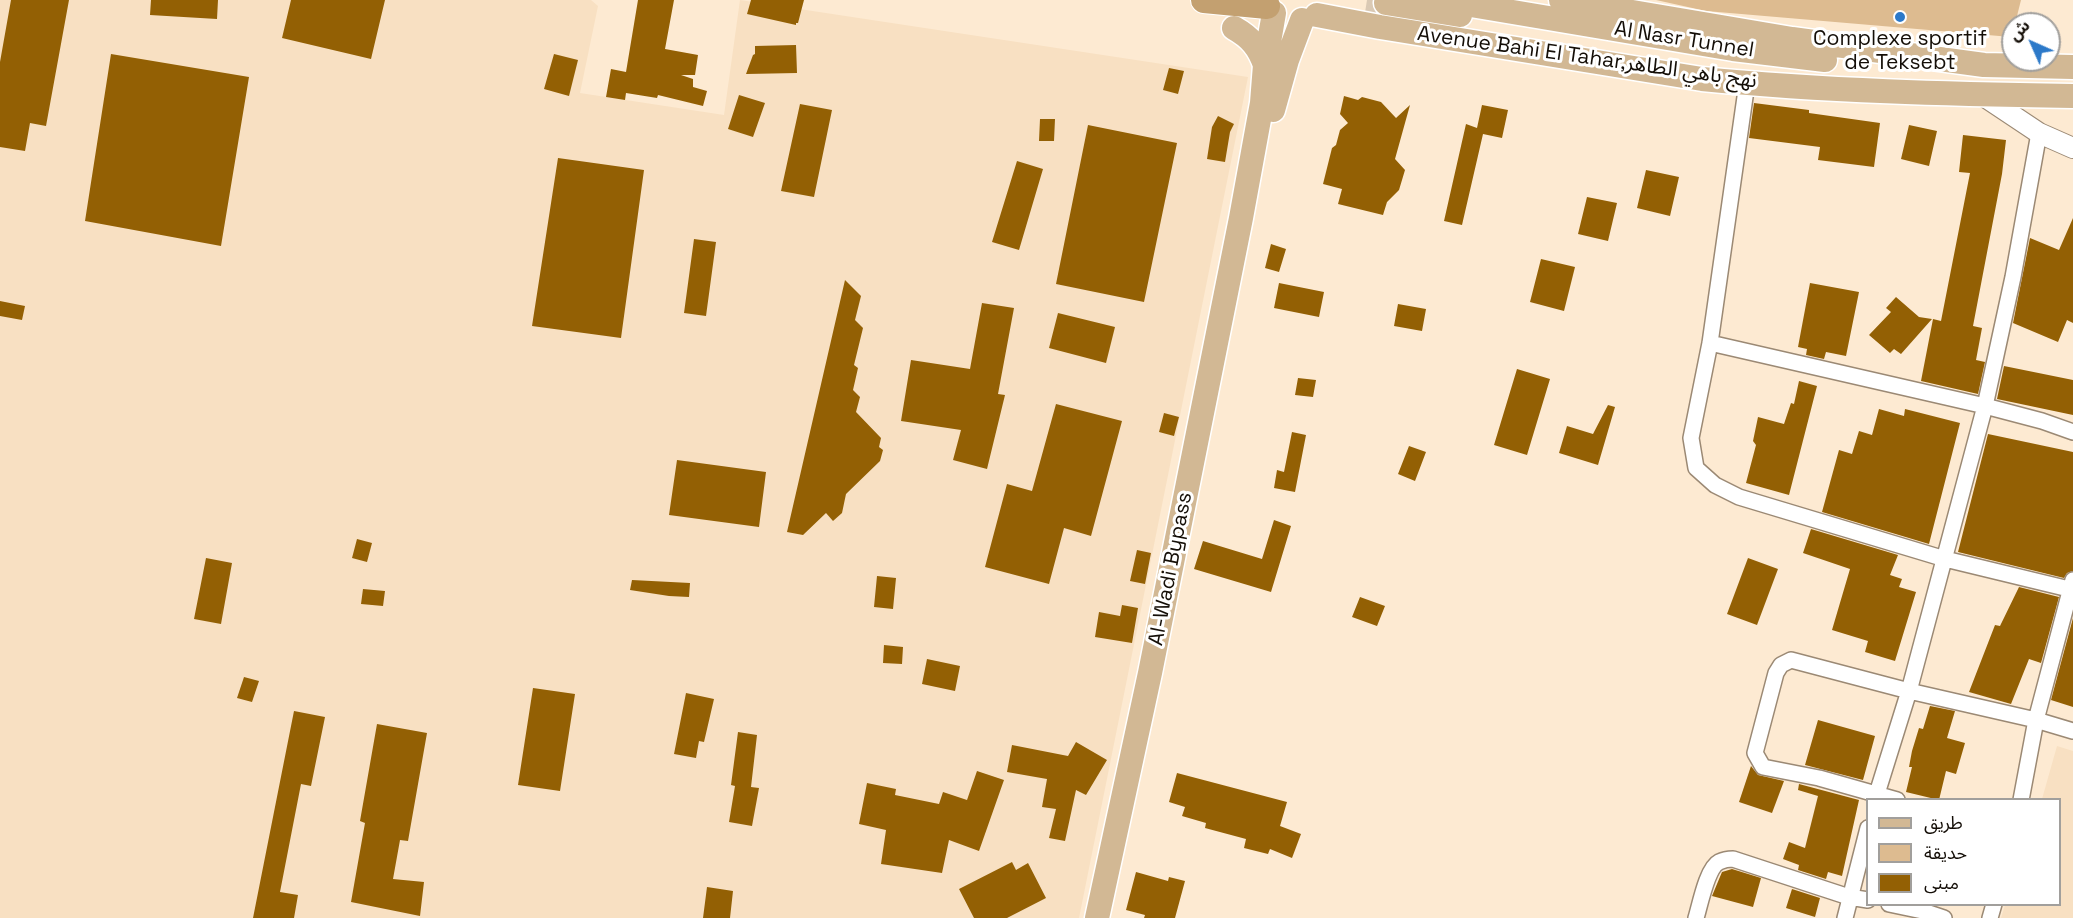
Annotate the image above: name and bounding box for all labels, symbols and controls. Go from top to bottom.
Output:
marker: Complexe sportif de Teksebt [1893,10,1907,24]
north arrow [2001,12,2061,72]
text: ش [2004,15,2035,46]
street label: Al Nasr Tunnel [1612,17,1756,63]
street label: Avenue Bahi El Tahar,نهج باهي الطاهر [1416,22,1758,94]
place label: Complexe sportif de Teksebt [1813,26,1987,76]
street label: Al-Wadi Bypass [1144,490,1198,648]
legend [1866,798,2061,906]
text: طريق [1924,811,1963,834]
text: حديقة [1924,841,1967,864]
text: مبنى [1924,871,1959,894]

